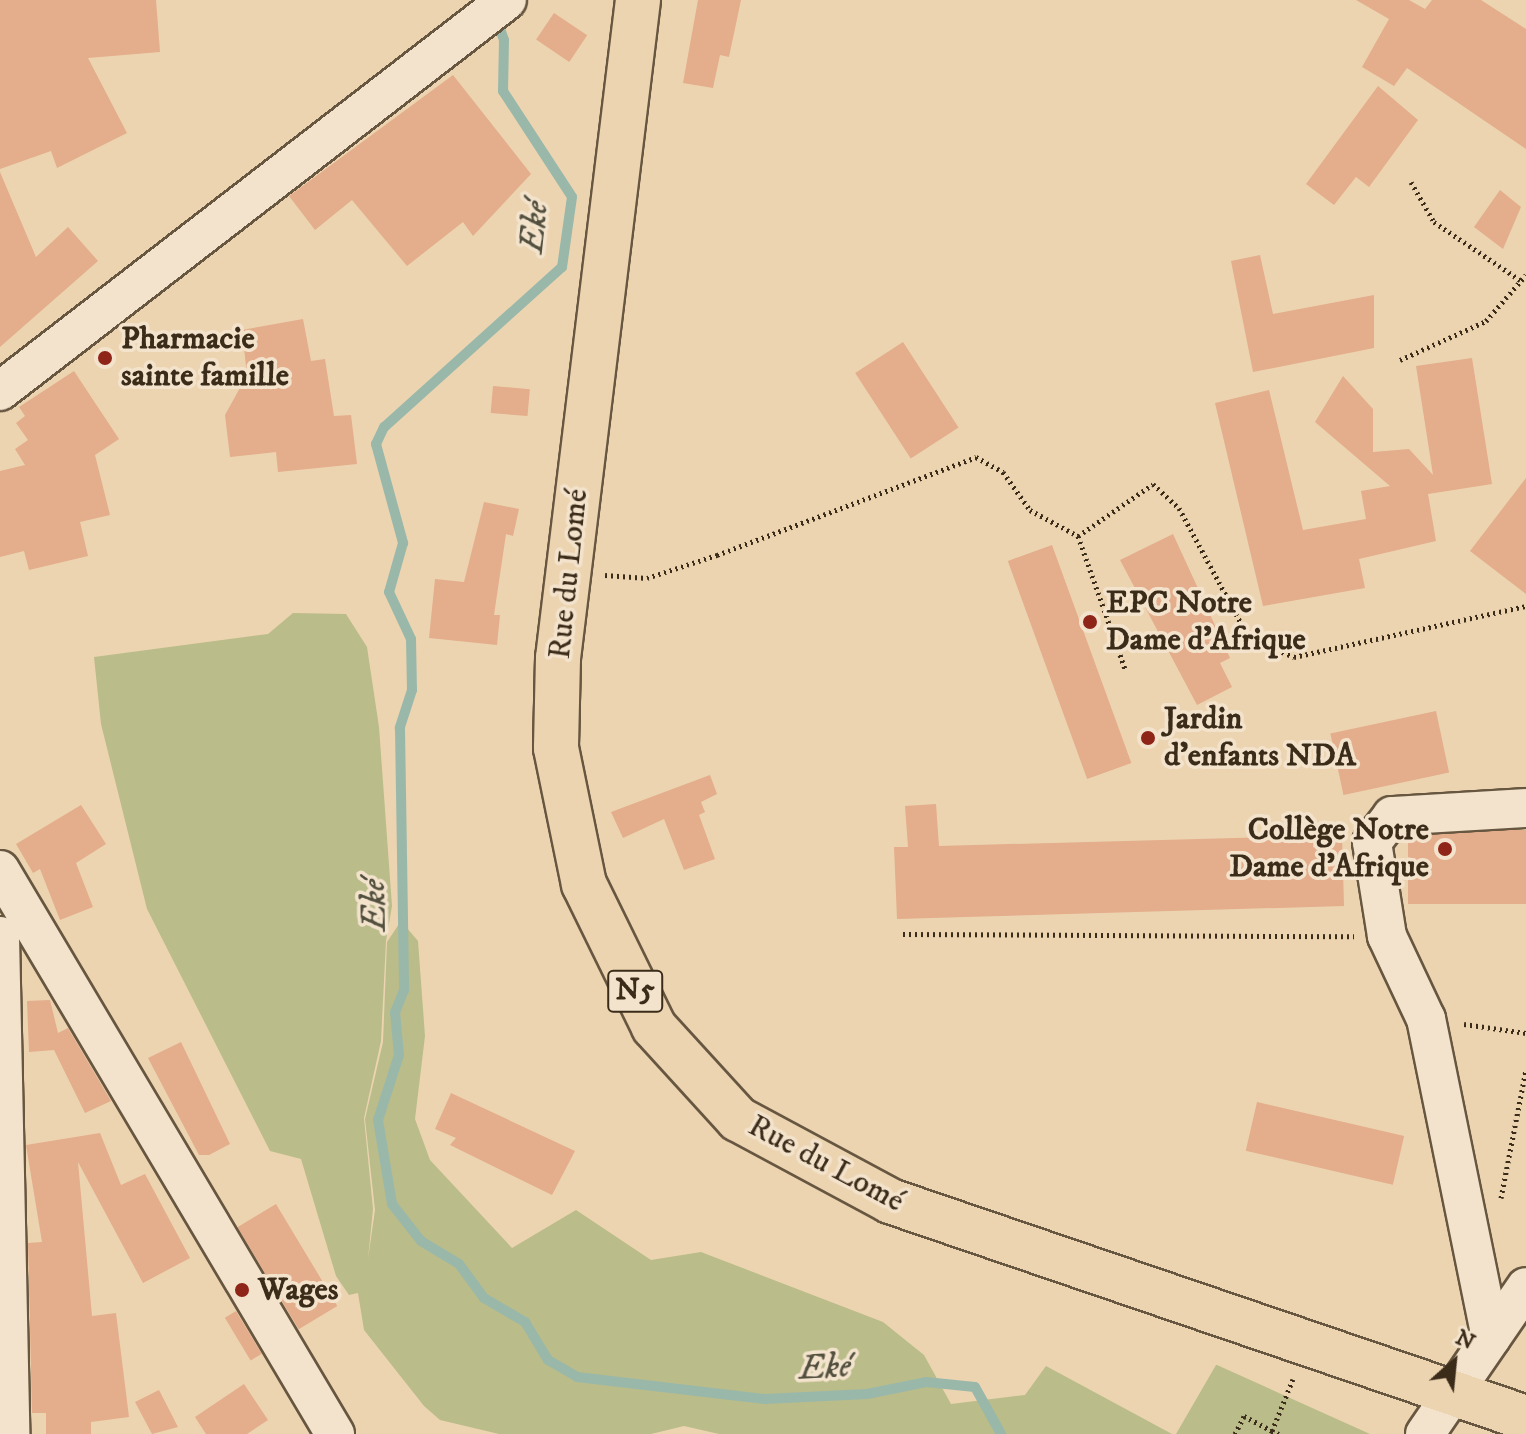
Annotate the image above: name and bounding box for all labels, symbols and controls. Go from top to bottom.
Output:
water label: Eké [512,199,558,255]
place label: Pharmacie sainte famille [121,321,289,396]
marker: Pharmacie sainte famille [96,349,114,367]
street label: Rue du Lomé [541,487,597,661]
place label: EPC Notre Dame d'Afrique [1106,585,1306,660]
marker: EPC Notre Dame d'Afrique [1081,613,1099,631]
place label: Jardin d'enfants NDA [1164,701,1356,776]
marker: Jardin d'enfants NDA [1139,729,1157,747]
place label: Collège Notre Dame d'Afrique [1229,812,1429,887]
marker: Collège Notre Dame d'Afrique [1436,840,1454,858]
water label: Eké [354,879,396,931]
road number: N5 [607,965,663,1017]
street label: Rue du Lomé [742,1107,910,1221]
place label: Wages [258,1271,339,1309]
marker: Wages [233,1281,251,1299]
north arrow [1414,1322,1494,1402]
text: N [1451,1324,1479,1356]
water label: Eké [798,1346,852,1390]

